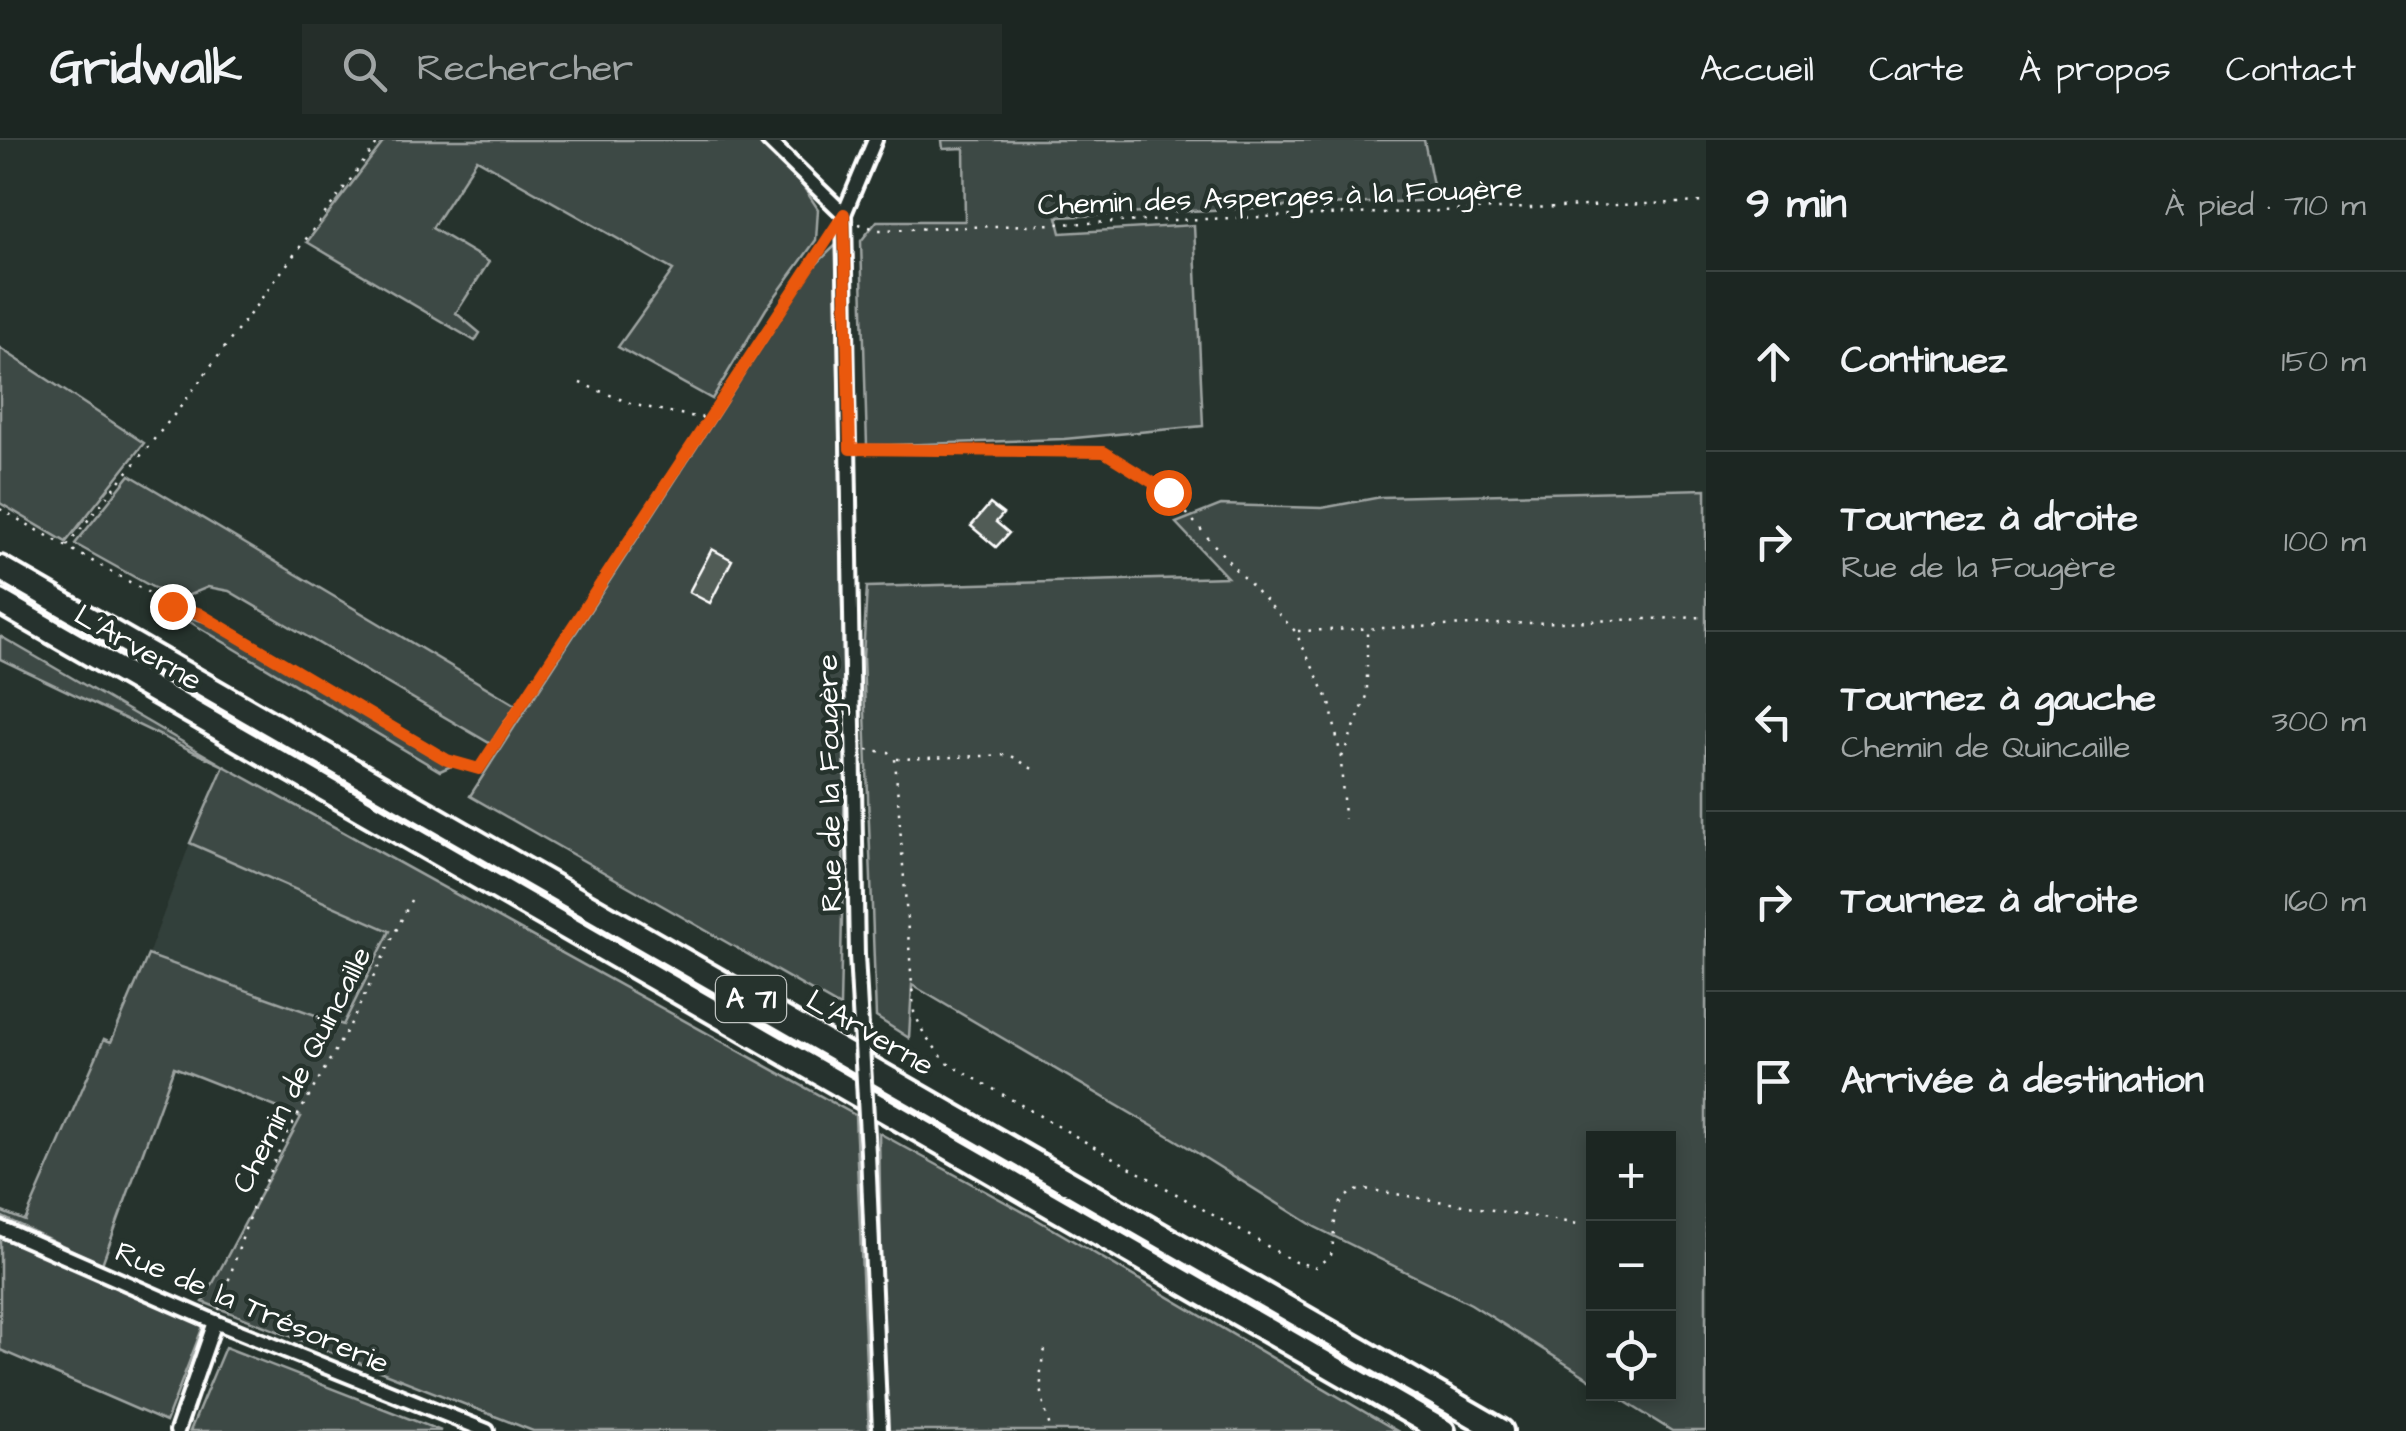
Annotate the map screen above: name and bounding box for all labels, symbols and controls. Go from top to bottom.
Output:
search box [302,24,1002,114]
text: Gridwalk [50,36,242,102]
icon: search [337,42,392,97]
text: Rechercher [417,43,633,95]
text: Accueil [1700,45,1814,94]
text: Carte [1869,45,1964,94]
text: À propos [2019,45,2171,94]
text: Contact [2226,45,2356,94]
street label: Chemin des Asperges à la Fougère [1037,168,1523,227]
text: 9 min [1746,176,1847,234]
text: À pied · 710 m [2165,183,2366,228]
icon: ahead [1746,334,1801,389]
text: Continuez [1841,335,2007,387]
text: 150 m [2281,339,2366,384]
route start [1146,470,1192,516]
text: Tournez à droite [1841,493,2138,545]
icon: right [1746,514,1801,569]
text: 100 m [2284,519,2366,564]
text: Rue de la Fougère [1841,545,2116,590]
route end [150,584,196,630]
street label: L'Arverne [66,595,210,701]
street label: Rue de la Fougère [807,654,854,912]
text: Tournez à gauche [1841,673,2156,725]
icon: left [1746,694,1801,749]
text: 300 m [2272,699,2366,744]
text: Chemin de Quincaille [1841,725,2131,770]
icon: right [1746,874,1801,929]
text: Tournez à droite [1841,875,2138,927]
text: 160 m [2284,879,2366,924]
street label: Chemin de Quincaille [222,940,382,1200]
road number: A 71 [716,976,786,1022]
street label: L'Arverne [798,980,942,1086]
icon: arrive [1746,1054,1801,1109]
text: Arrivée à destination [1841,1055,2204,1107]
map controls [1586,1131,1676,1401]
button: + [1586,1131,1676,1221]
button: − [1586,1221,1676,1311]
street label: Rue de la Trésorerie [108,1231,396,1385]
button: locate [1586,1311,1676,1401]

